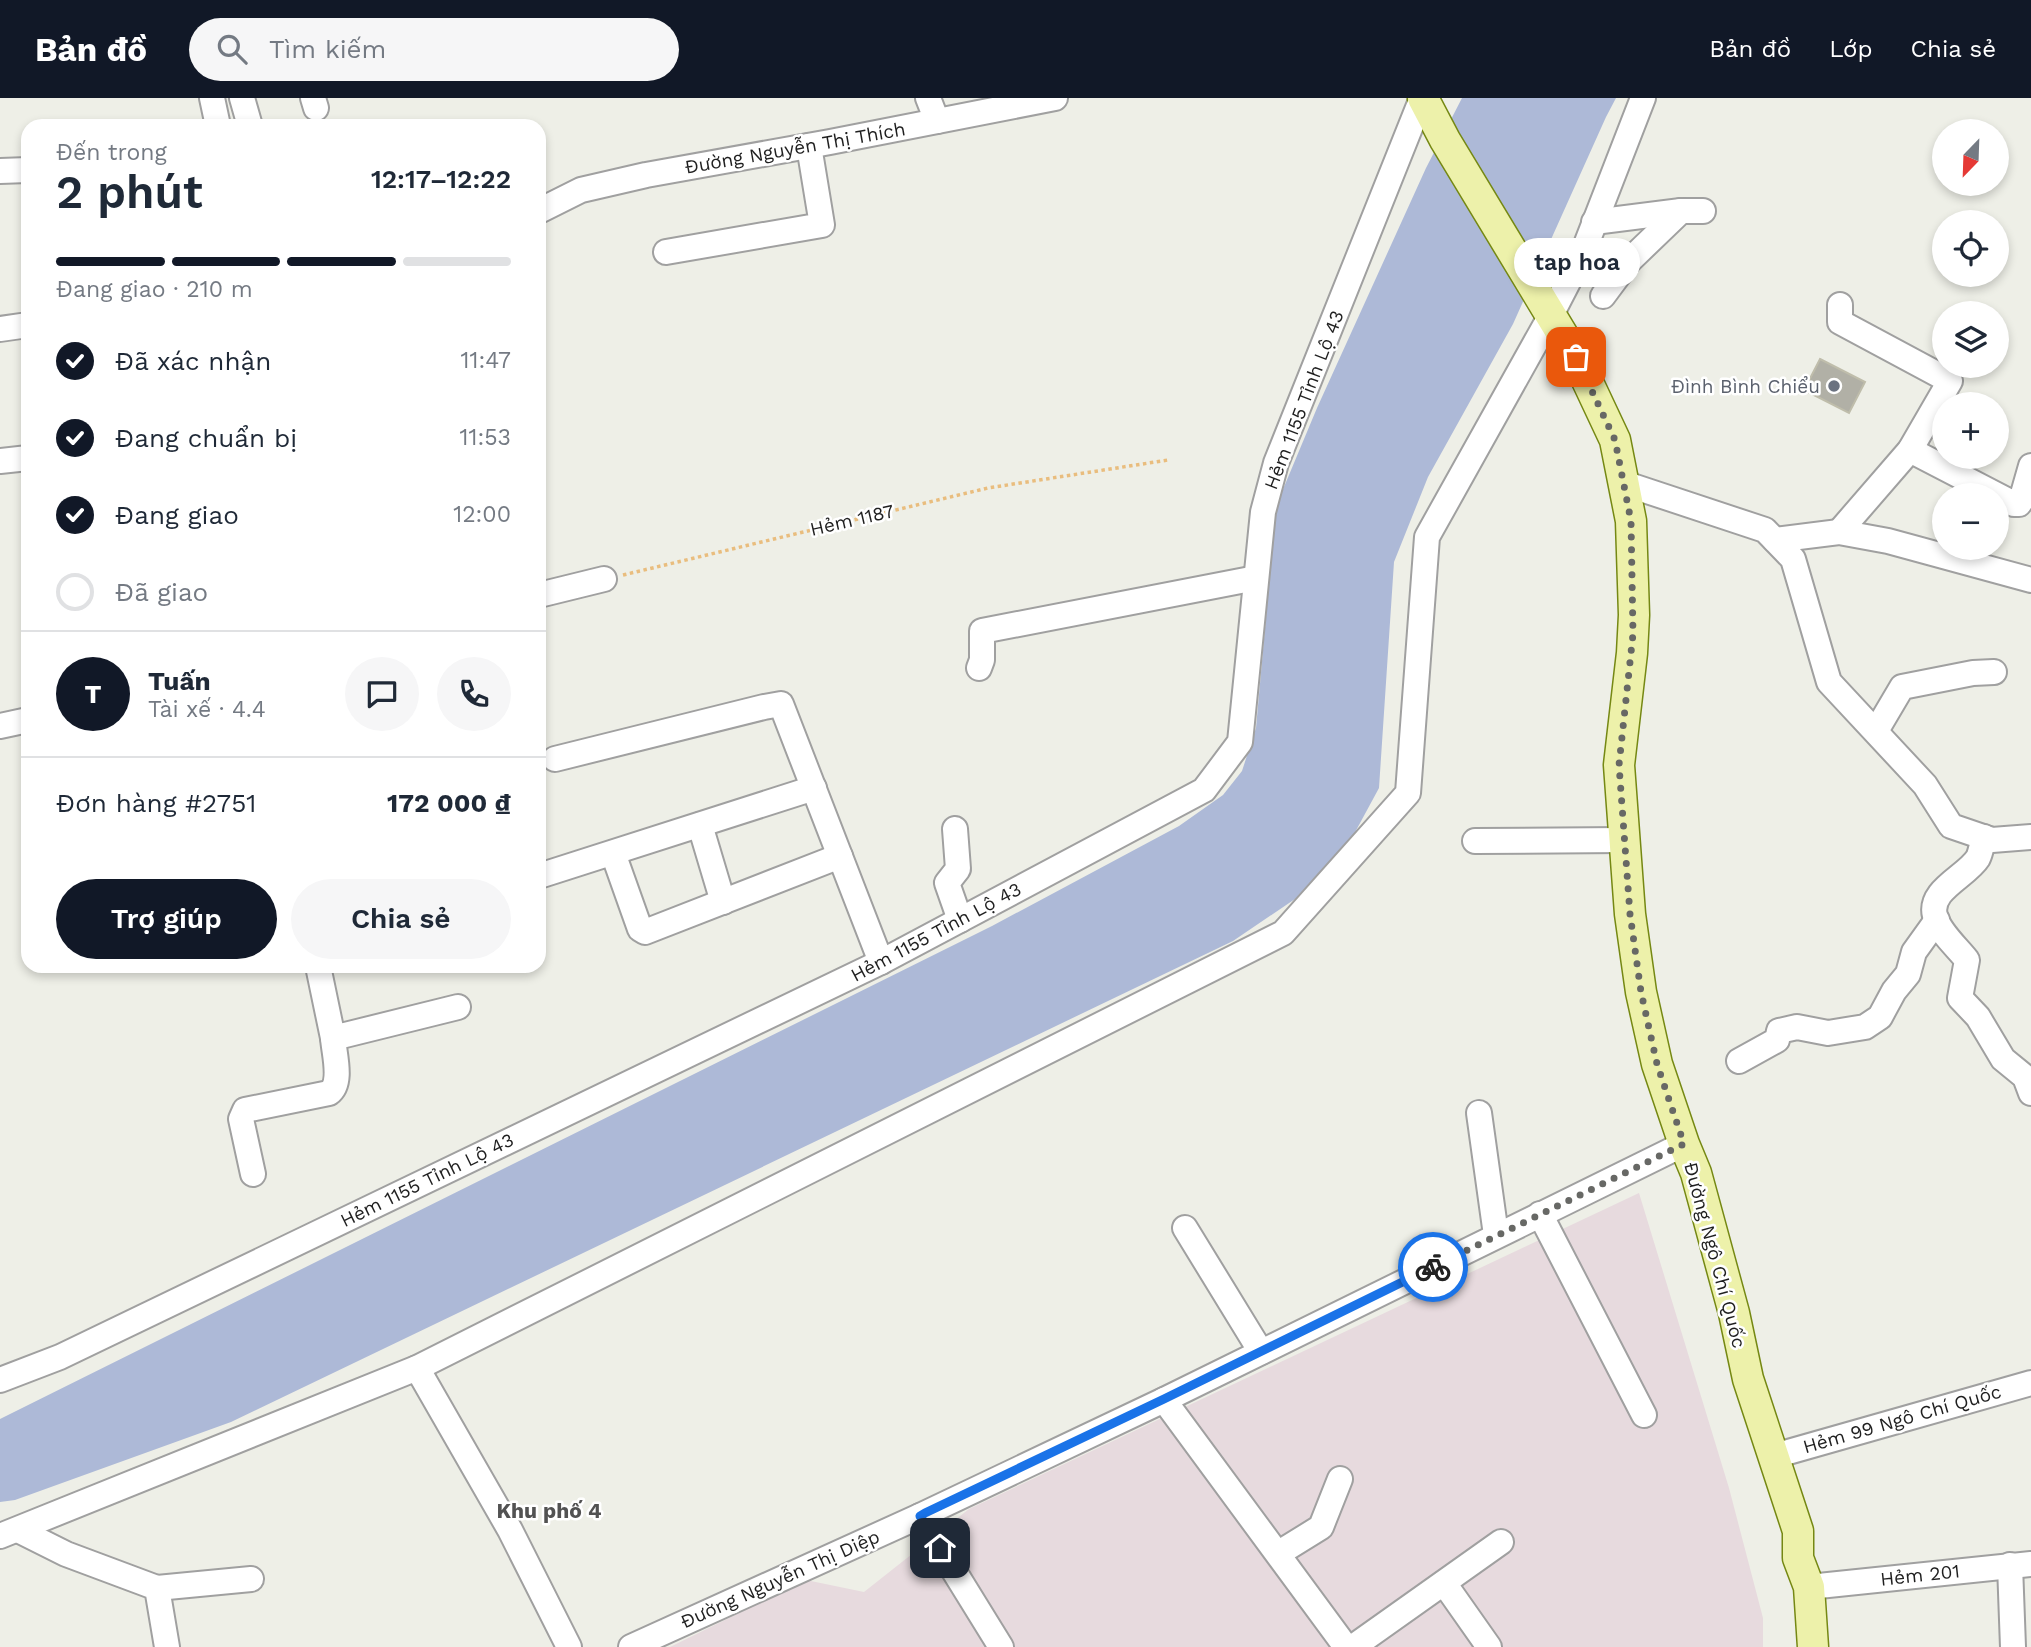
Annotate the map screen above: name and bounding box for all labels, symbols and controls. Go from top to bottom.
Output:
search box [189,18,679,81]
text: Bản đồ [35,30,147,69]
icon: search [213,30,251,68]
text: Tìm kiếm [269,34,386,64]
text: Bản đồ [1709,35,1791,63]
text: Lớp [1829,35,1873,63]
text: Chia sẻ [1911,35,1996,63]
street label: Đường Nguyễn Thị Thích [683,117,907,179]
north arrow [1932,119,2009,196]
map controls [1932,119,2009,560]
text: Đến trong [56,139,167,166]
text: 12:17–12:22 [371,164,511,194]
text: 2 phút [56,165,203,219]
button: locate [1932,210,2009,287]
callout: tap hoa [1513,238,1639,287]
text: tap hoa [1534,249,1620,276]
text: Đang giao · 210 m [56,276,253,303]
button: layers [1932,301,2009,378]
street label: Hẻm 1155 Tỉnh Lộ 43 [1259,307,1349,493]
pin [1546,327,1606,387]
icon: bag [1557,338,1595,376]
icon: check [56,342,94,380]
text: Đã xác nhận [115,346,271,376]
text: 11:47 [460,347,511,374]
place label: Đình Bình Chiểu [1671,375,1820,398]
marker: Đình Bình Chiểu [1826,378,1842,394]
button: + [1932,392,2009,469]
icon: check [56,419,94,457]
text: Đang chuẩn bị [115,423,297,453]
text: 11:53 [459,424,511,451]
button: − [1932,483,2009,560]
icon: check [56,496,94,534]
street label: Hẻm 1187 [808,499,896,541]
text: Đang giao [115,500,239,530]
text: 12:00 [453,501,511,528]
text: Đã giao [115,577,208,607]
button: chat [345,657,419,731]
button: phone [437,657,511,731]
text: Tuấn [148,666,211,696]
text: T [85,679,101,709]
text: Tài xế · 4.4 [148,696,266,723]
text: Đơn hàng #2751 [56,788,256,818]
text: 172 000 ₫ [387,788,511,818]
street label: Hẻm 1155 Tỉnh Lộ 43 [847,877,1025,987]
button: Trợ giúp [56,879,277,959]
button: Chia sẻ [291,879,511,959]
street label: Hẻm 1155 Tỉnh Lộ 43 [337,1128,517,1232]
street label: Đường Ngô Chí Quốc [1679,1160,1751,1350]
courier [1398,1232,1468,1302]
icon: bike [1414,1248,1452,1286]
street label: Hẻm 99 Ngô Chí Quốc [1800,1380,2004,1458]
district label: Khu phố 4 [497,1498,601,1523]
pin [910,1518,970,1578]
street label: Đường Nguyễn Thị Diệp [677,1525,883,1633]
icon: home [921,1529,959,1567]
street label: Hẻm 201 [1879,1559,1961,1591]

